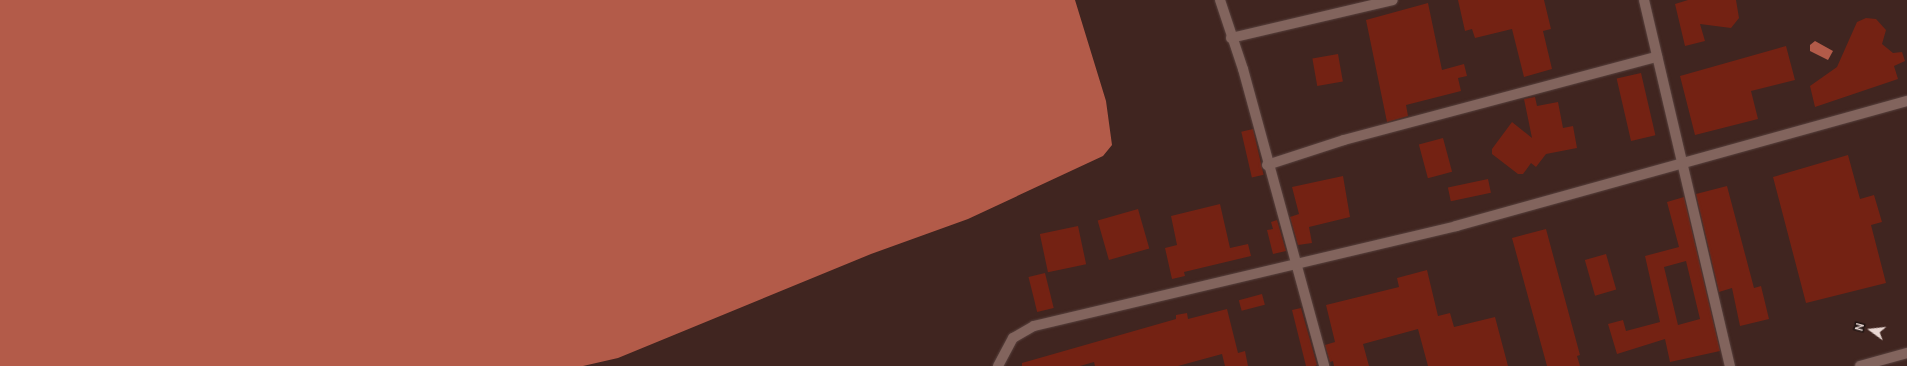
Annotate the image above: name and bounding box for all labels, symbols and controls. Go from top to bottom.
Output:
north arrow [1851,310,1891,350]
text: N [1852,321,1867,332]

